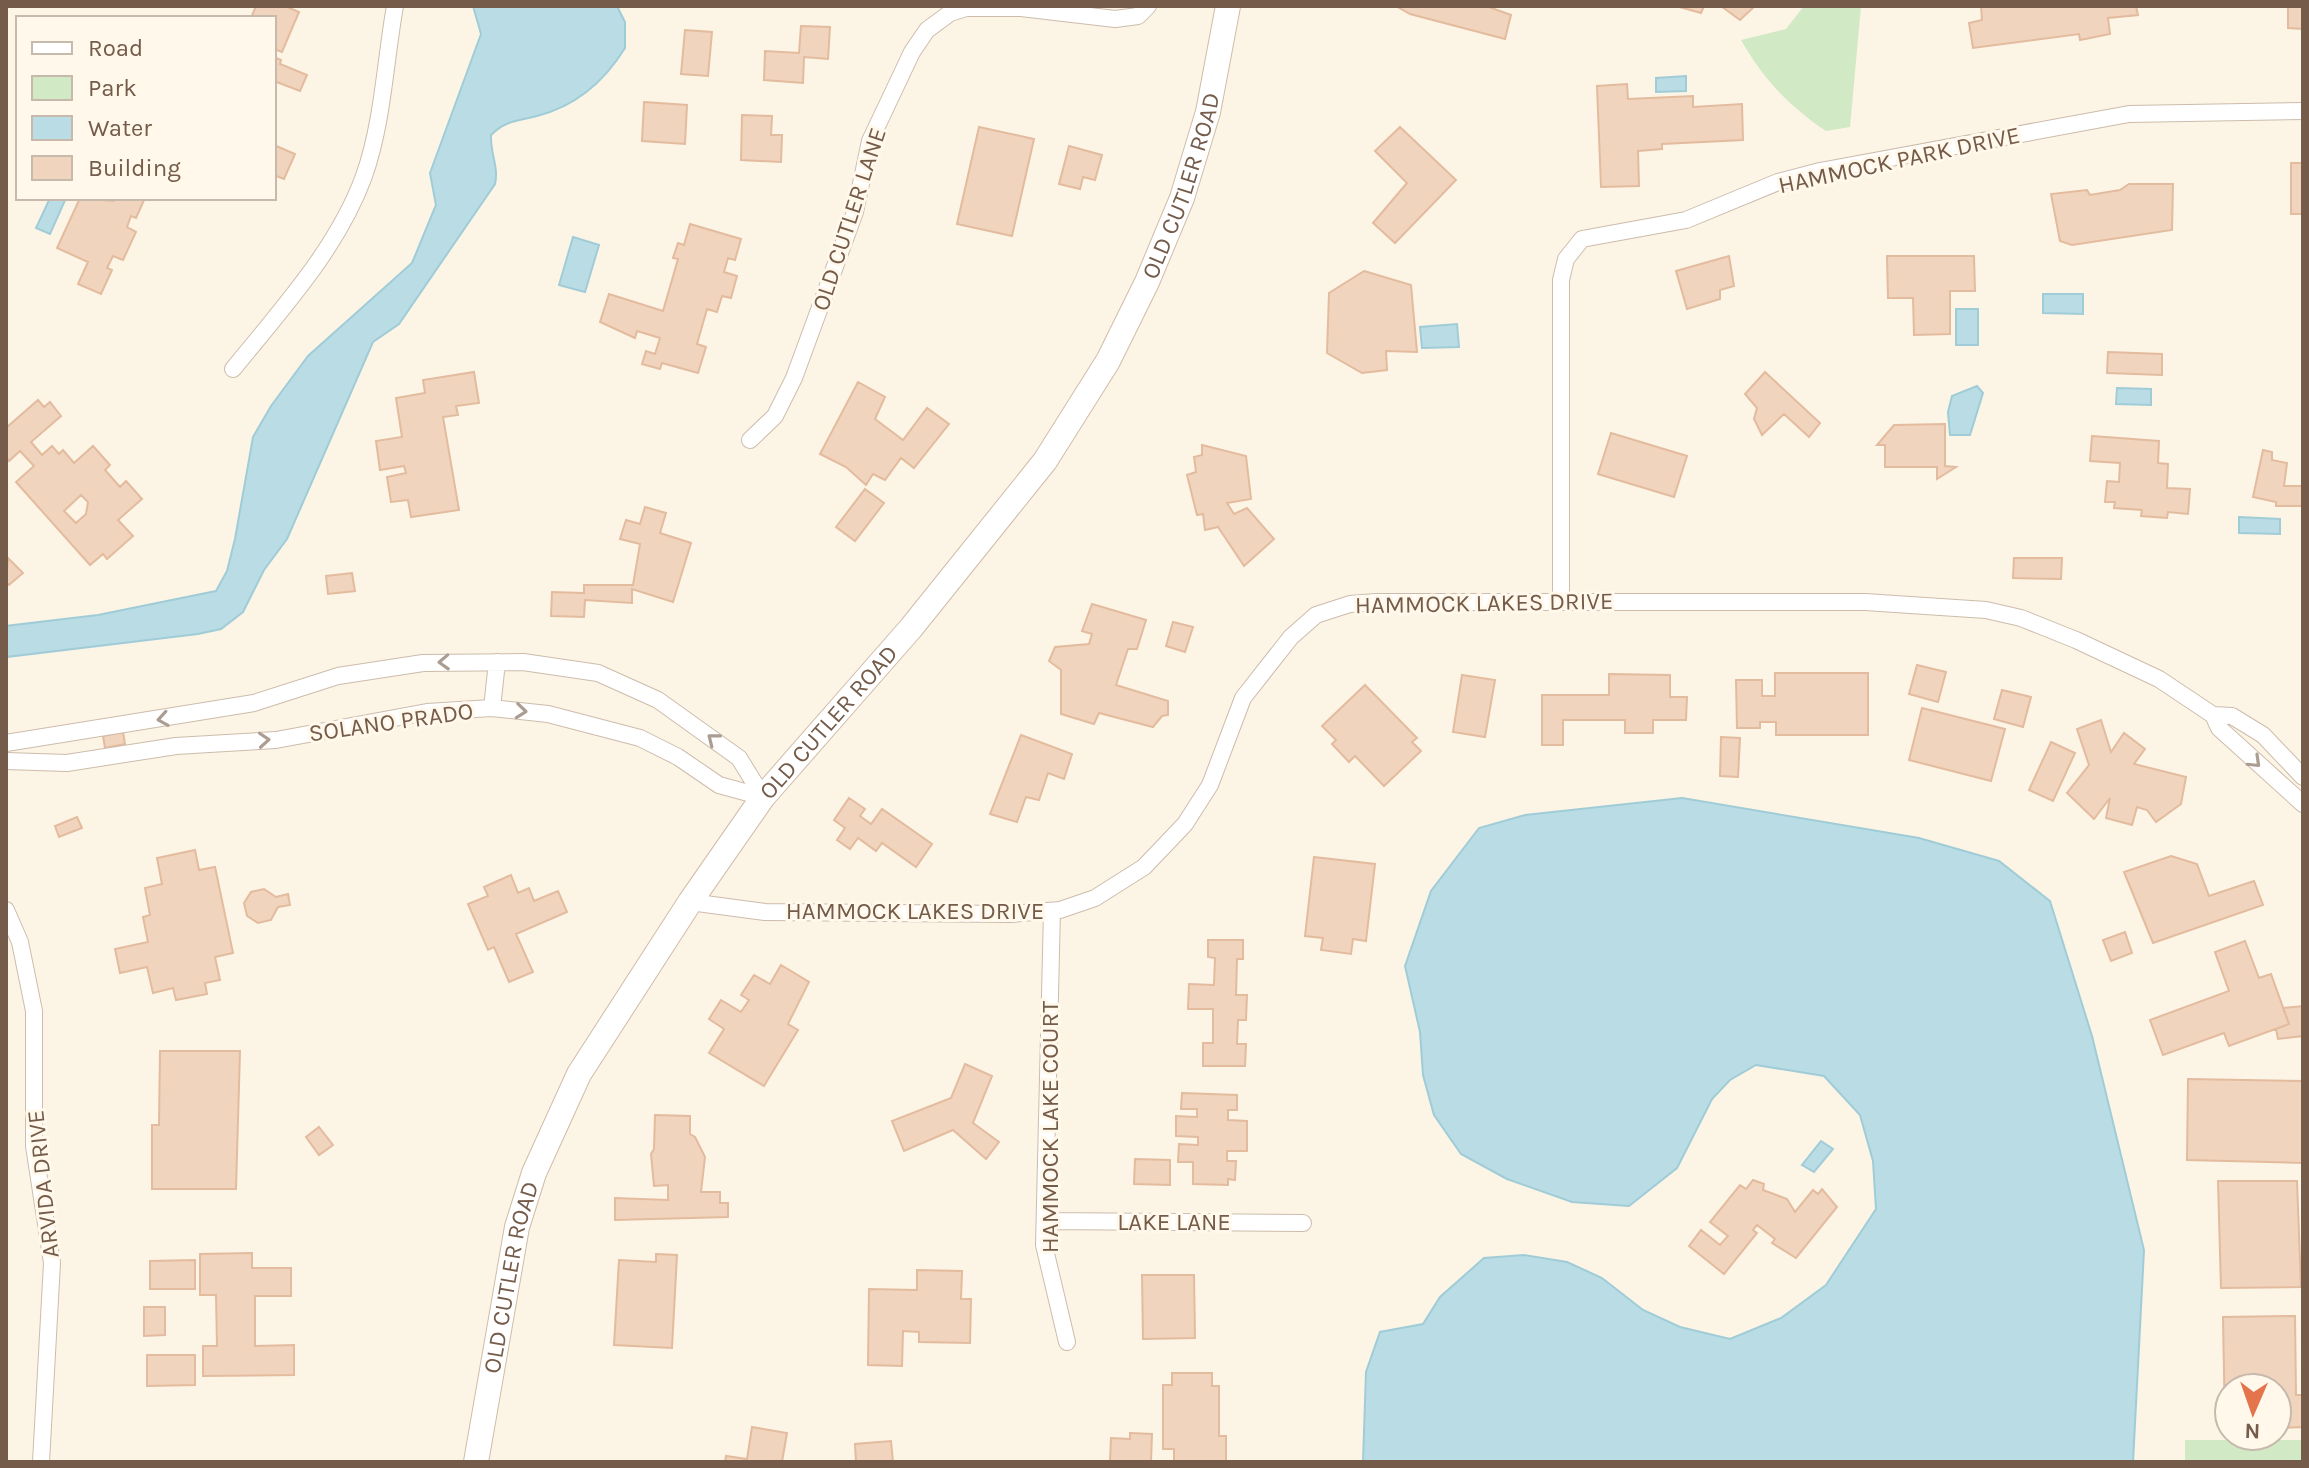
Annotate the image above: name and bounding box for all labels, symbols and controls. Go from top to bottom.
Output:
legend [16,16,276,200]
text: Road [88,34,143,62]
text: Park [88,74,137,102]
street label: OLD CUTLER ROAD [1136,90,1225,283]
text: Water [88,114,152,142]
street label: HAMMOCK PARK DRIVE [1776,121,2022,199]
street label: OLD CUTLER LANE [806,124,892,314]
text: Building [88,154,181,182]
street label: HAMMOCK LAKES DRIVE [1355,587,1613,619]
street label: OLD CUTLER ROAD [754,639,904,805]
one-way arrow [437,654,450,671]
street label: SOLANO PRADO [307,697,475,747]
one-way arrow [515,702,528,719]
one-way arrow [156,709,170,726]
one-way arrow [258,732,271,749]
one-way arrow [707,734,722,748]
one-way arrow [2246,753,2260,767]
street label: HAMMOCK LAKES DRIVE [786,897,1044,925]
street label: HAMMOCK LAKE COURT [1036,1001,1064,1253]
street label: ARVIDA DRIVE [21,1109,65,1259]
street label: OLD CUTLER ROAD [478,1178,545,1376]
street label: LAKE LANE [1117,1208,1231,1236]
north arrow [2213,1372,2293,1452]
text: N [2244,1418,2261,1444]

